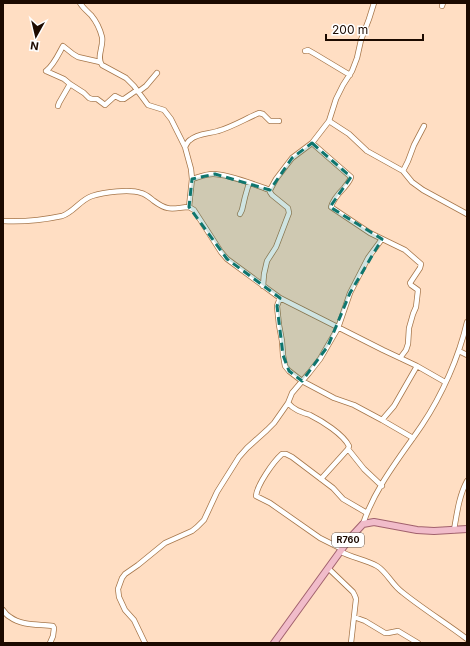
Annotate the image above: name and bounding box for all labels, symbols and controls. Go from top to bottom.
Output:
north arrow [16,16,56,56]
scale bar [326,16,423,42]
text: 200 m [332,22,368,37]
text: N [29,38,40,53]
road number: R760 [332,533,364,547]

